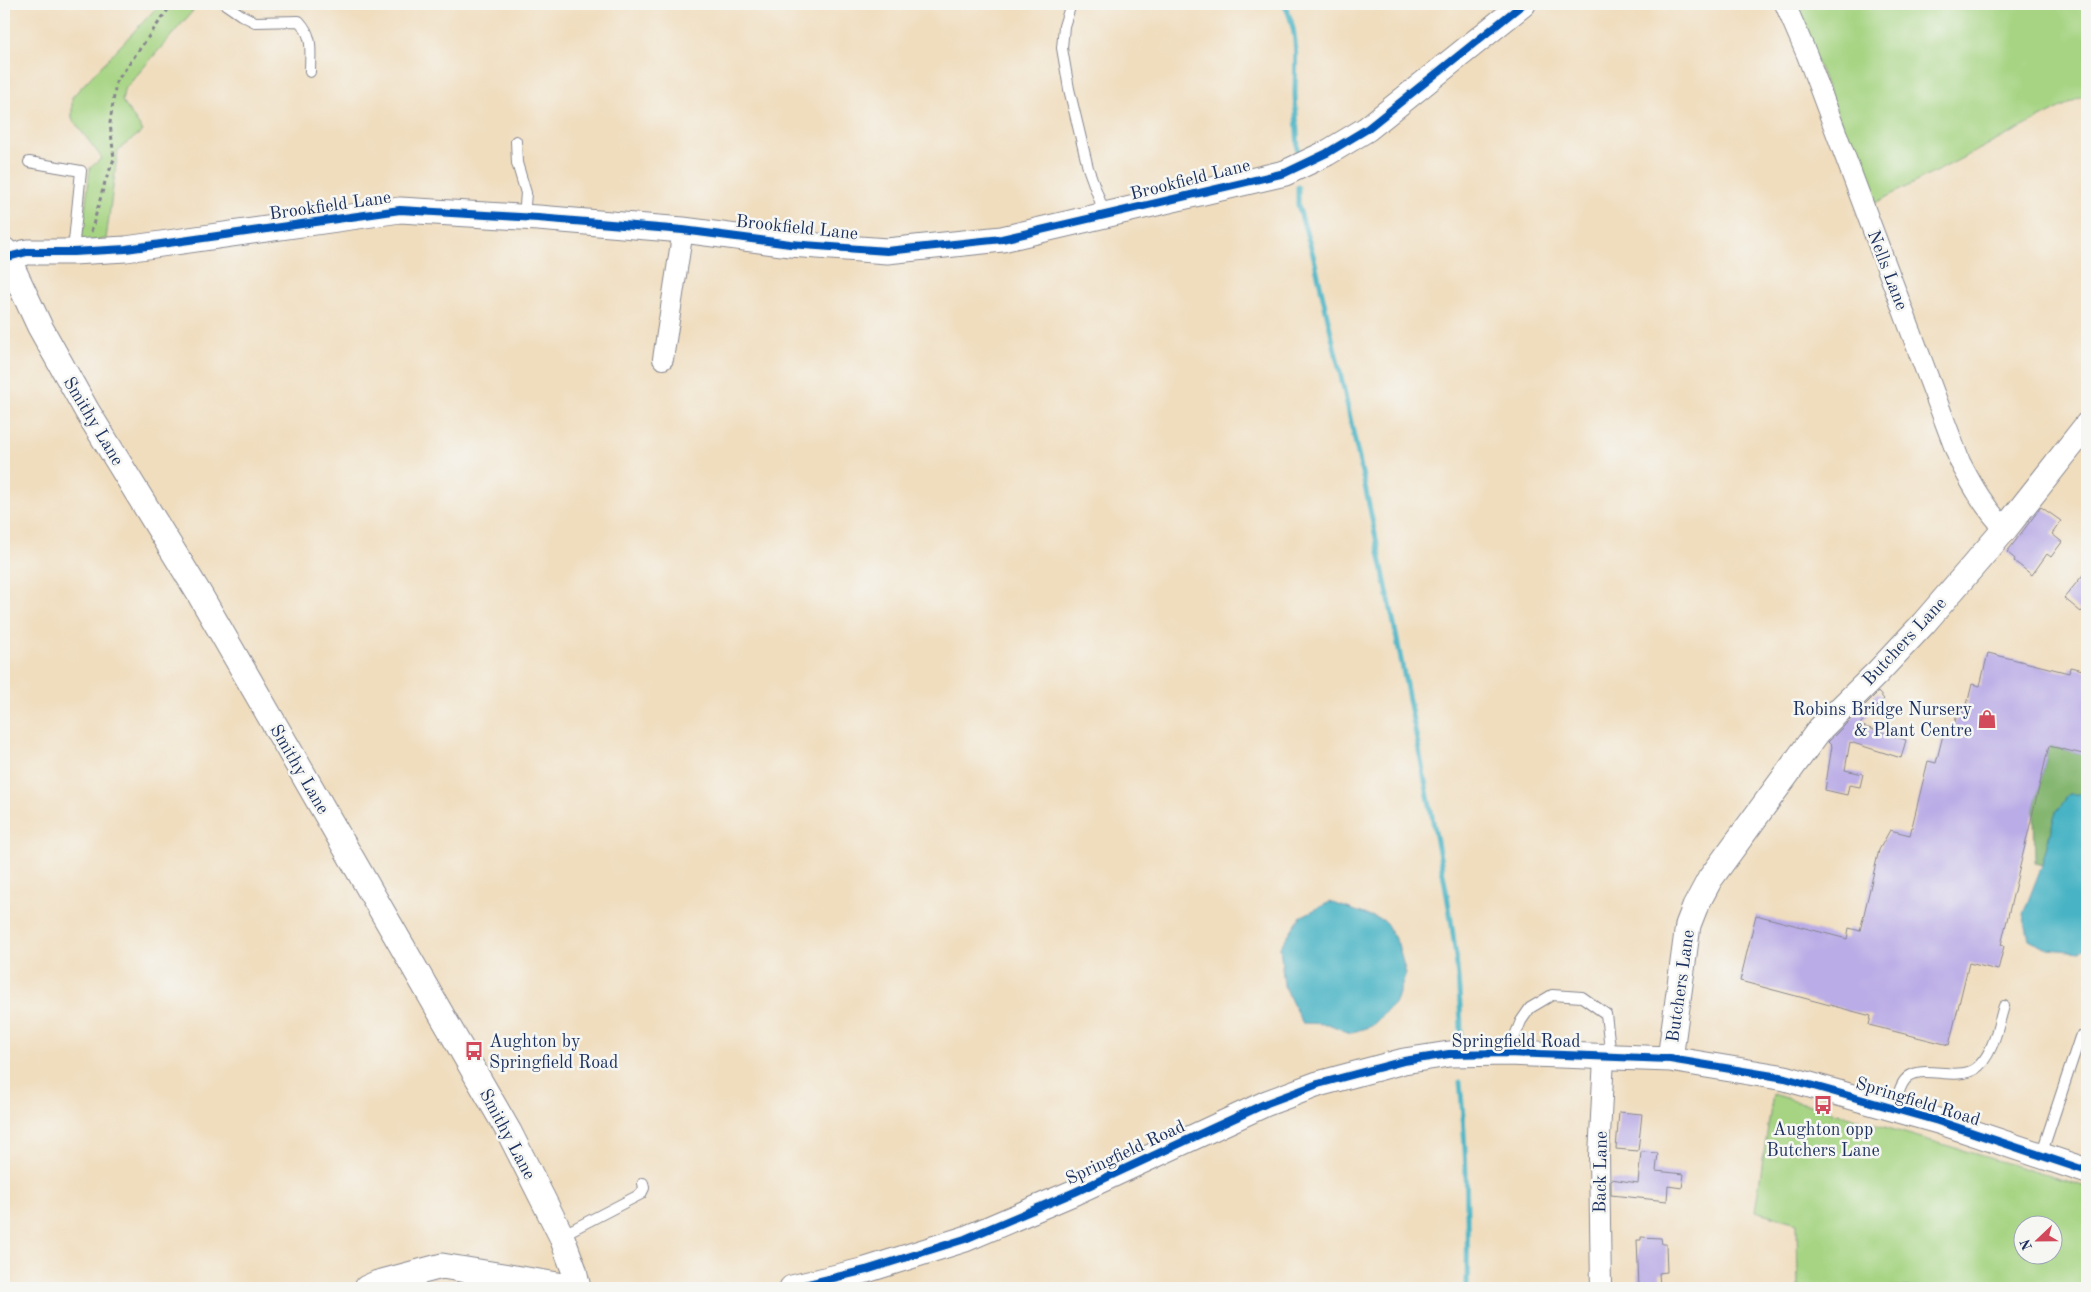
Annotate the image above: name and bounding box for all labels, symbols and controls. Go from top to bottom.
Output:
street label: Brookfield Lane [1128,156,1252,204]
street label: Brookfield Lane [268,189,392,223]
street label: Brookfield Lane [735,213,859,243]
street label: Nells Lane [1864,228,1910,313]
street label: Smithy Lane [60,374,127,469]
street label: Butchers Lane [1859,594,1950,689]
place label: Robins Bridge Nursery & Plant Centre [1793,701,1972,740]
shop icon: Robins Bridge Nursery & Plant Centre [1976,708,1998,730]
street label: Smithy Lane [266,722,332,817]
street label: Butchers Lane [1664,929,1698,1044]
place label: Aughton by Springfield Road [489,1033,618,1072]
street label: Springfield Road [1451,1033,1581,1051]
bus stop icon: Aughton by Springfield Road [463,1040,485,1062]
street label: Springfield Road [1853,1074,1982,1129]
street label: Smithy Lane [476,1086,539,1183]
bus stop icon: Aughton opp Butchers Lane [1812,1094,1834,1116]
street label: Springfield Road [1063,1117,1188,1188]
place label: Aughton opp Butchers Lane [1766,1121,1880,1160]
street label: Back Lane [1591,1131,1611,1213]
north arrow [2014,1214,2064,1264]
text: N [2018,1237,2035,1252]

